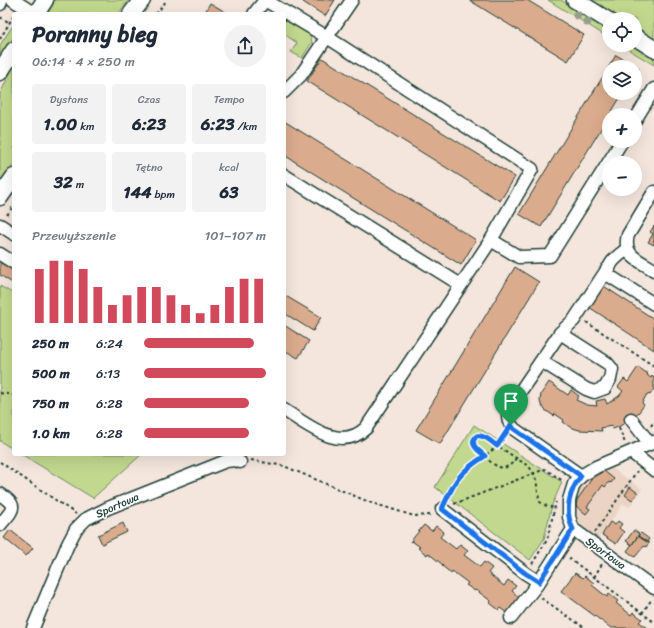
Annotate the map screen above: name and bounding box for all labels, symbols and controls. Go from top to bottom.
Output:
map controls [602,12,642,196]
button: locate [602,12,642,52]
text: Poranny bieg [32,15,158,54]
button: share [224,25,266,67]
text: 06:14 · 4 × 250 m [32,50,135,73]
button: layers [602,60,642,100]
text: Dystans [50,90,88,109]
text: Czas [138,90,160,109]
text: Tempo [214,90,244,109]
button: + [602,108,642,148]
text: 1.00 [43,109,77,139]
text: 6:23 [132,109,166,139]
text: 6:23 [201,109,235,139]
text: km [77,117,95,136]
text: /km [235,117,257,136]
button: − [602,156,642,196]
text: Tętno [135,158,163,177]
text: kcal [219,158,239,177]
text: 32 [54,167,73,197]
text: m [73,175,84,194]
text: 144 [123,177,152,207]
text: 63 [220,177,239,207]
text: bpm [152,185,175,204]
text: Przewyższenie [32,224,116,247]
text: 101–107 m [205,224,266,247]
text: 250 m [32,332,69,355]
text: 6:24 [96,332,123,355]
text: 500 m [32,362,70,385]
text: 6:13 [96,362,120,385]
pin [494,384,528,425]
icon: arrive [500,390,522,412]
text: 750 m [32,392,69,415]
text: 6:28 [96,392,123,415]
text: 1.0 km [32,422,70,445]
text: 6:28 [96,422,123,445]
street label: Sportowa [92,487,142,523]
street label: Sportowa [582,532,630,575]

